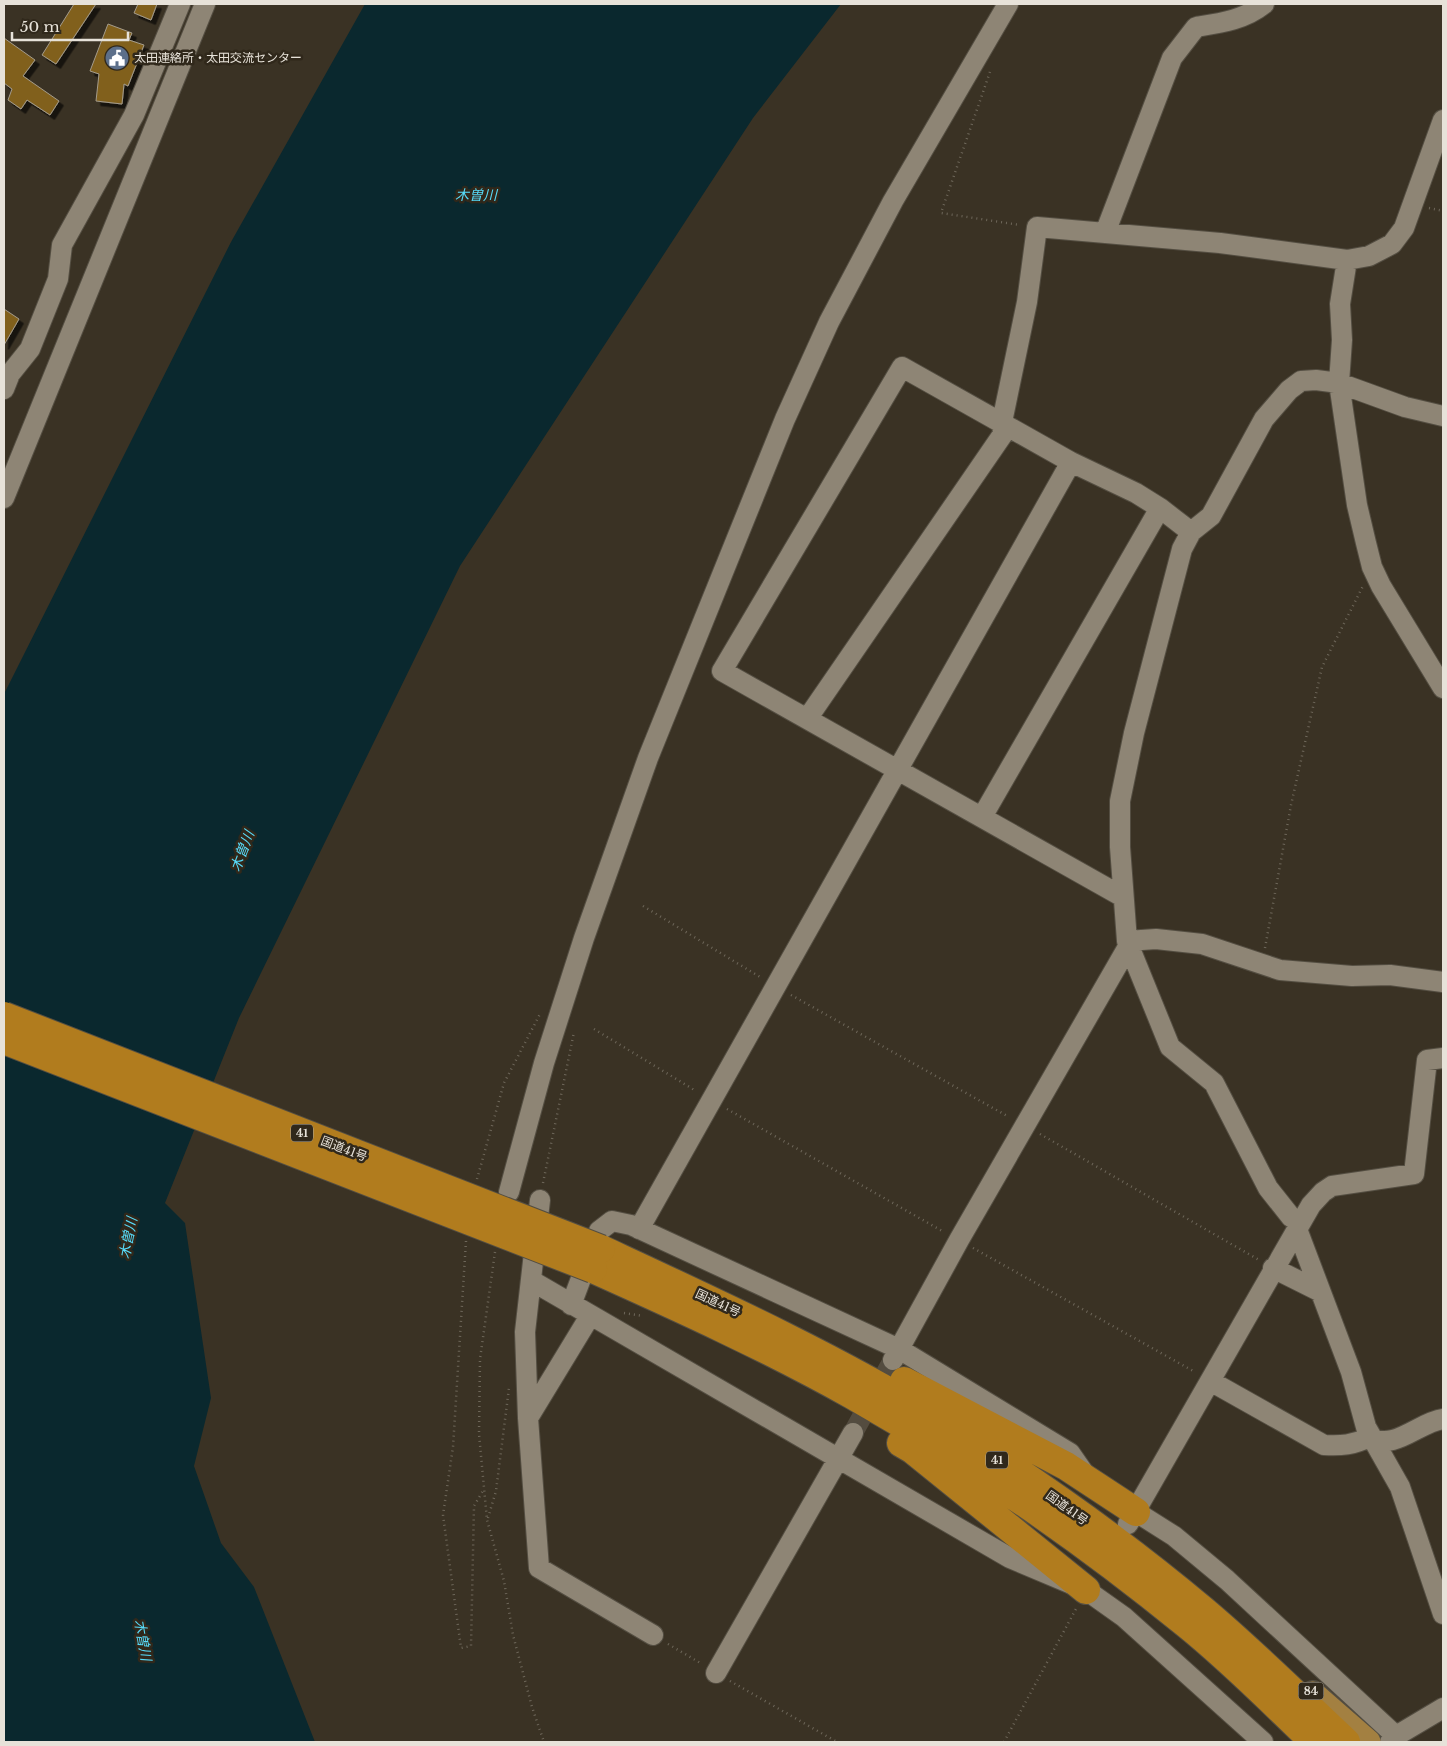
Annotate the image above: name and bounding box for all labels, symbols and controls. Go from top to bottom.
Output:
scale bar [12,10,129,42]
text: 50 m [20,17,60,36]
public building icon: 太田連絡所・太田交流センター [104,45,130,71]
place label: 太田連絡所・太田交流センター [134,50,302,65]
water label: 木曽川 [455,186,499,204]
water label: 木曽川 [226,826,259,874]
road number: 41 [291,1124,313,1142]
street label: 国道41号 [319,1133,369,1164]
water label: 木曽川 [115,1214,141,1260]
street label: 国道41号 [693,1286,743,1320]
road number: 41 [986,1452,1008,1468]
street label: 国道41号 [1043,1487,1091,1528]
water label: 木曽川 [130,1618,156,1664]
road number: 84 [1298,1682,1324,1700]

